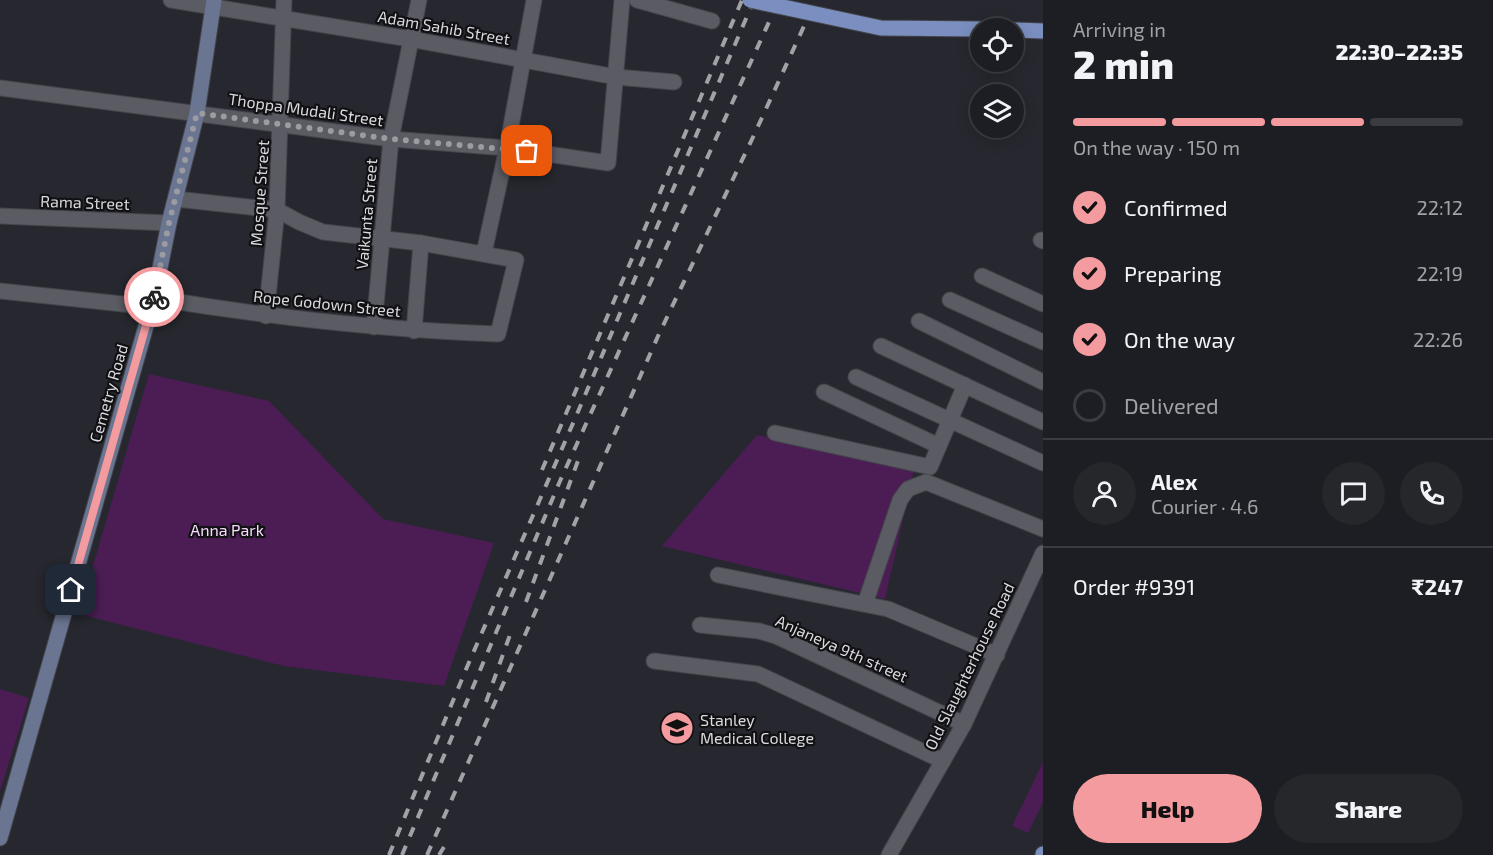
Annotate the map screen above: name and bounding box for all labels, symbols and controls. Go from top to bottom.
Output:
street label: Adam Sahib Street [377,6,511,48]
text: Arriving in [1073,17,1166,41]
map controls [970,18,1024,138]
button: locate [970,18,1024,72]
text: 22:30–22:35 [1335,38,1463,64]
text: 2 min [1073,40,1174,87]
button: layers [970,84,1024,138]
street label: Thoppa Mudali Street [227,89,385,129]
pin [501,125,552,176]
icon: bag [510,134,543,167]
text: On the way · 150 m [1073,135,1240,159]
street label: Mosque Street [246,139,272,247]
street label: Vaikunta Street [352,158,380,270]
street label: Rama Street [40,191,130,213]
icon: check [1073,191,1106,224]
text: Confirmed [1124,194,1228,220]
text: 22:12 [1417,195,1463,219]
icon: check [1073,257,1106,290]
text: Preparing [1124,260,1222,286]
text: 22:19 [1416,261,1463,285]
courier [124,267,184,327]
icon: bike [138,281,171,314]
street label: Rope Godown Street [252,286,402,320]
icon: check [1073,323,1106,356]
text: On the way [1124,326,1235,352]
text: 22:26 [1413,327,1463,351]
street label: Cemetry Road [85,342,131,444]
text: Delivered [1124,392,1219,418]
button: person [1073,462,1136,525]
button: chat [1322,462,1385,525]
button: phone [1400,462,1463,525]
text: Alex [1151,468,1197,494]
text: Courier · 4.6 [1151,494,1258,518]
park label: Anna Park [190,520,264,539]
pin [45,564,96,615]
icon: home [54,573,87,606]
text: Order #9391 [1073,573,1195,599]
text: ₹247 [1412,573,1463,599]
street label: Old Slaughterhouse Road [920,579,1018,753]
street label: Anjaneya 9th street [773,610,911,687]
school or university icon: Stanley Medical College [659,710,695,746]
place label: Stanley Medical College [700,710,814,747]
button: Help [1073,774,1262,843]
button: Share [1274,774,1463,843]

